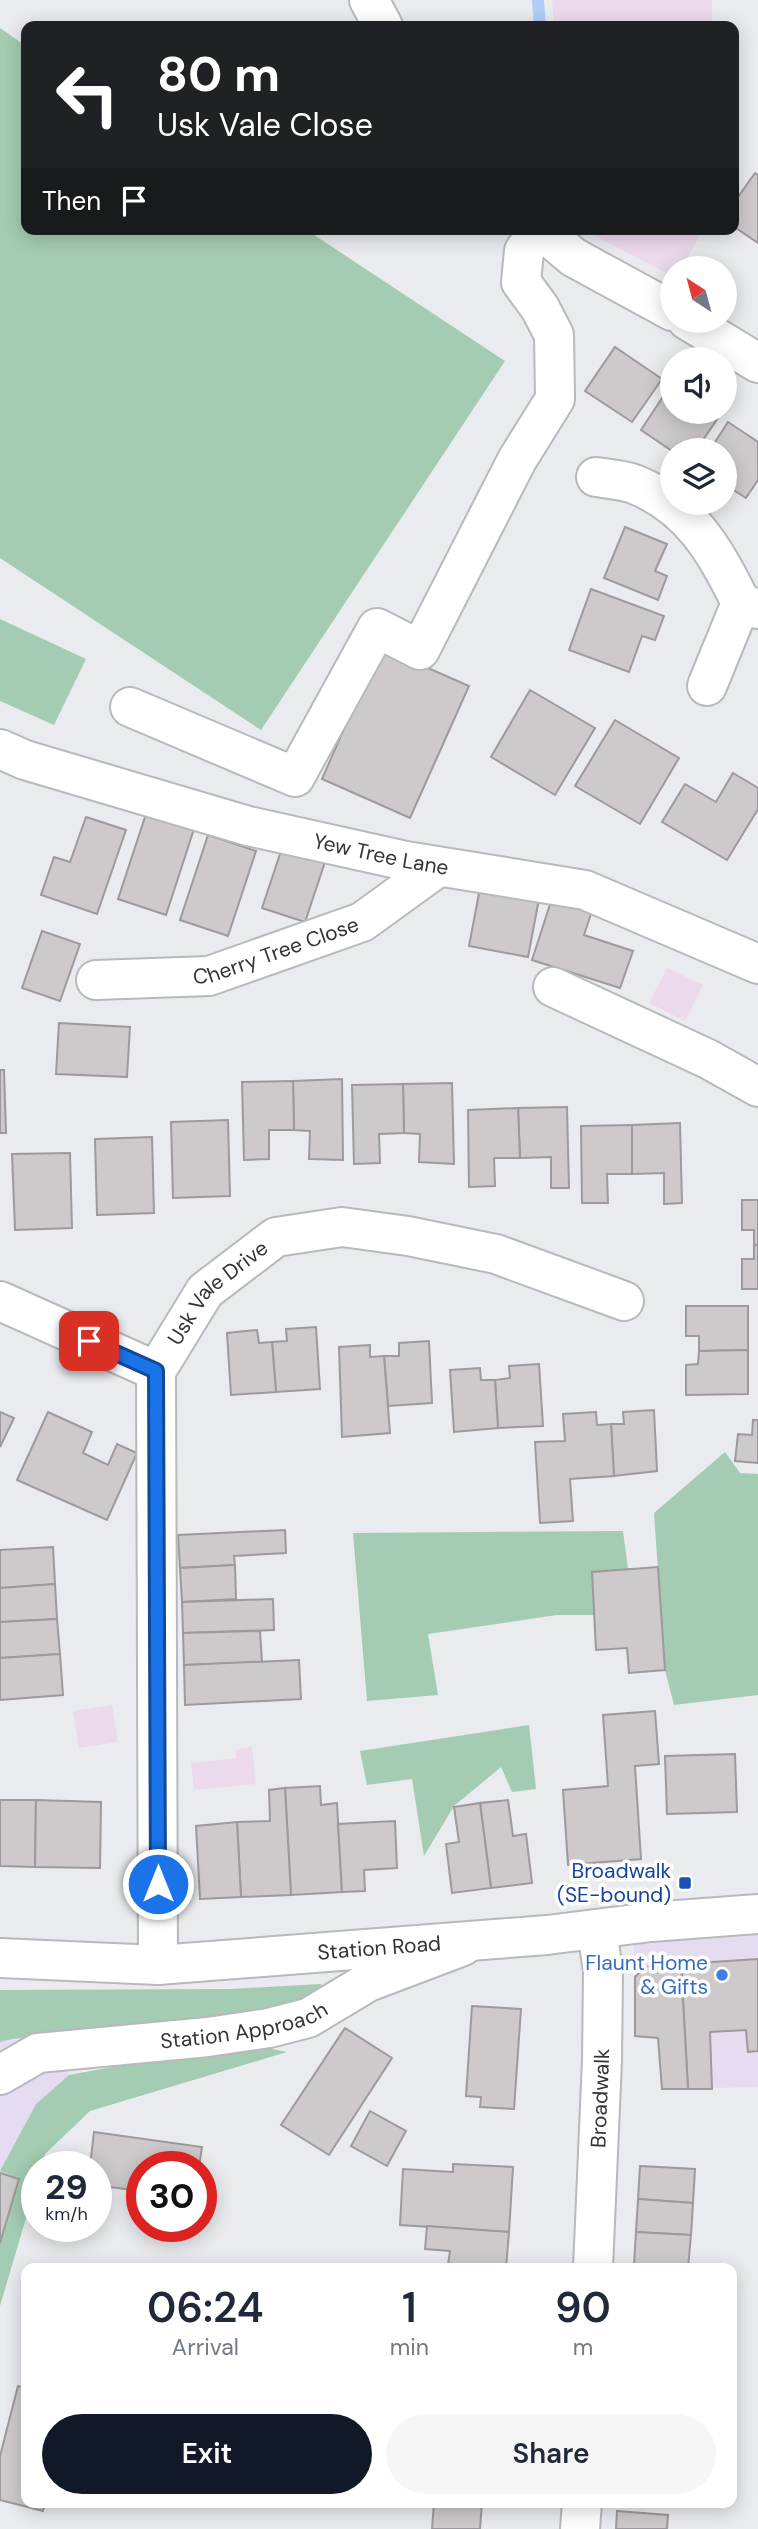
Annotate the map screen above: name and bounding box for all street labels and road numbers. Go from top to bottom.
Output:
street label: Yew Tree Lane [311,827,451,882]
street label: Cherry Tree Close [192,910,363,991]
street label: Usk Vale Drive [161,1234,274,1351]
street label: Station Road [316,1929,442,1967]
street label: Station Approach [159,1995,333,2055]
street label: Broadwalk [584,2048,616,2148]

